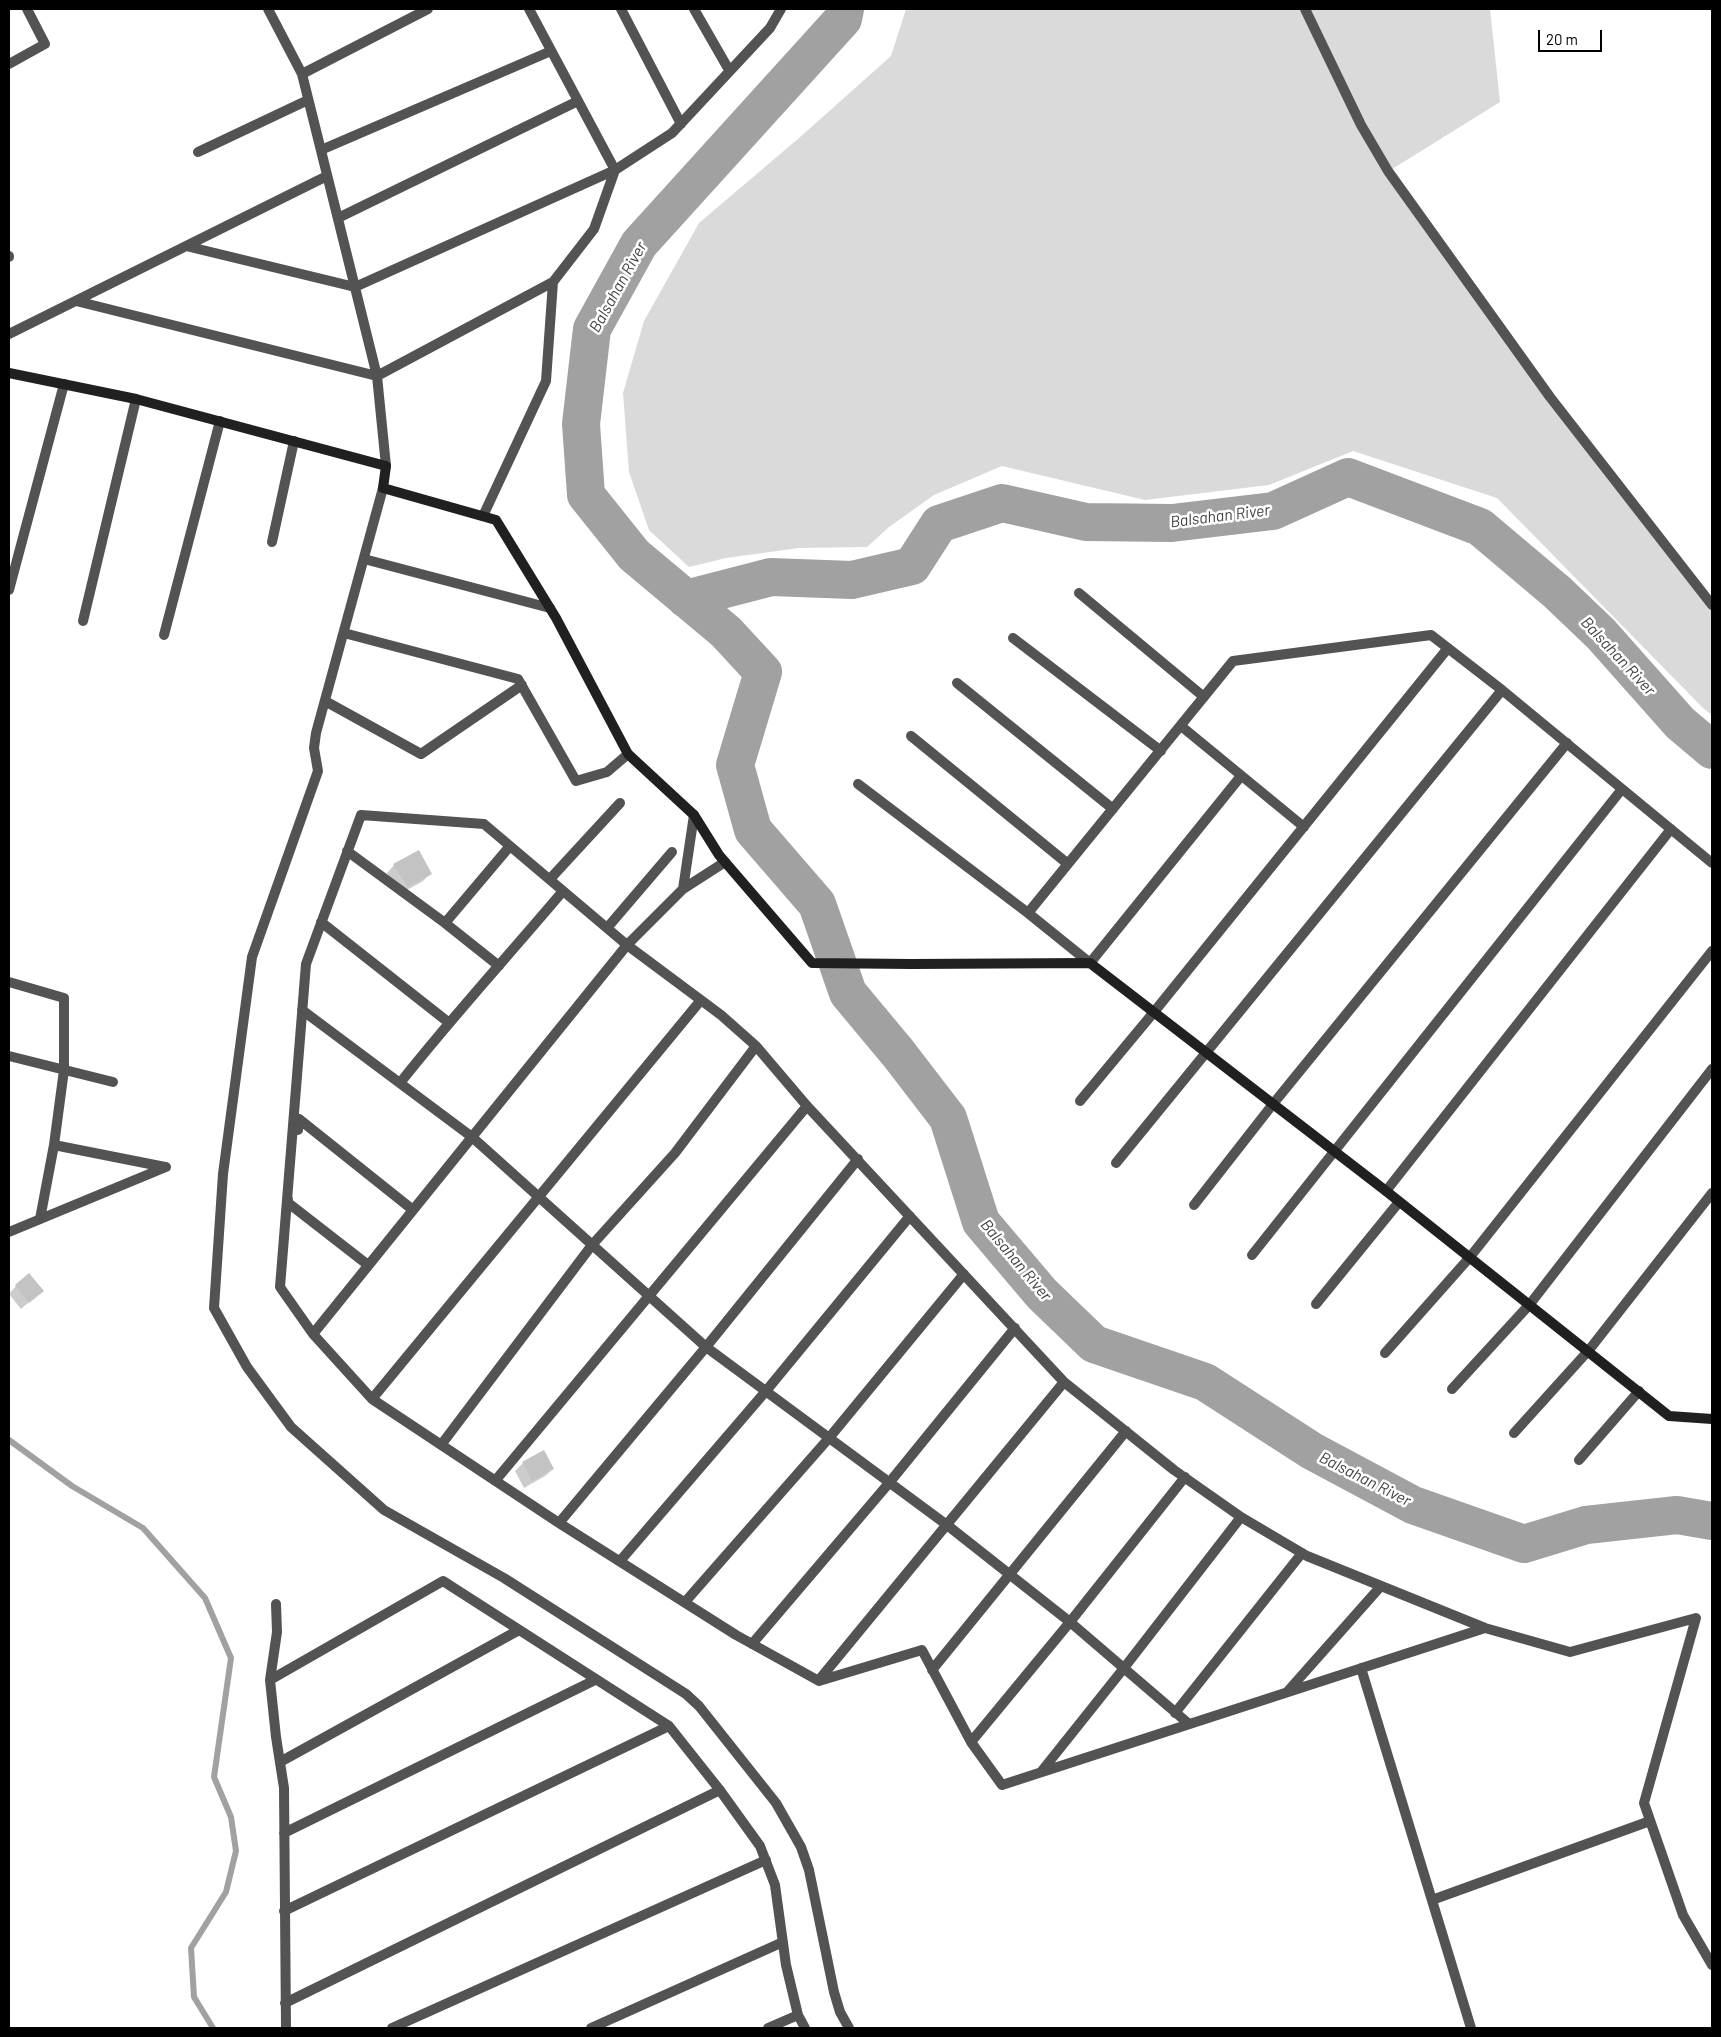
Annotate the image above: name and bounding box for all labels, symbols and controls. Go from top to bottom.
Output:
scale bar [1541,20,1605,52]
text: 20 m [1546,30,1578,48]
water label: Balsahan River [585,239,651,335]
water label: Balsahan River [1169,500,1271,532]
water label: Balsahan River [1577,613,1659,699]
water label: Balsahan River [976,1215,1056,1305]
water label: Balsahan River [1316,1448,1414,1510]

